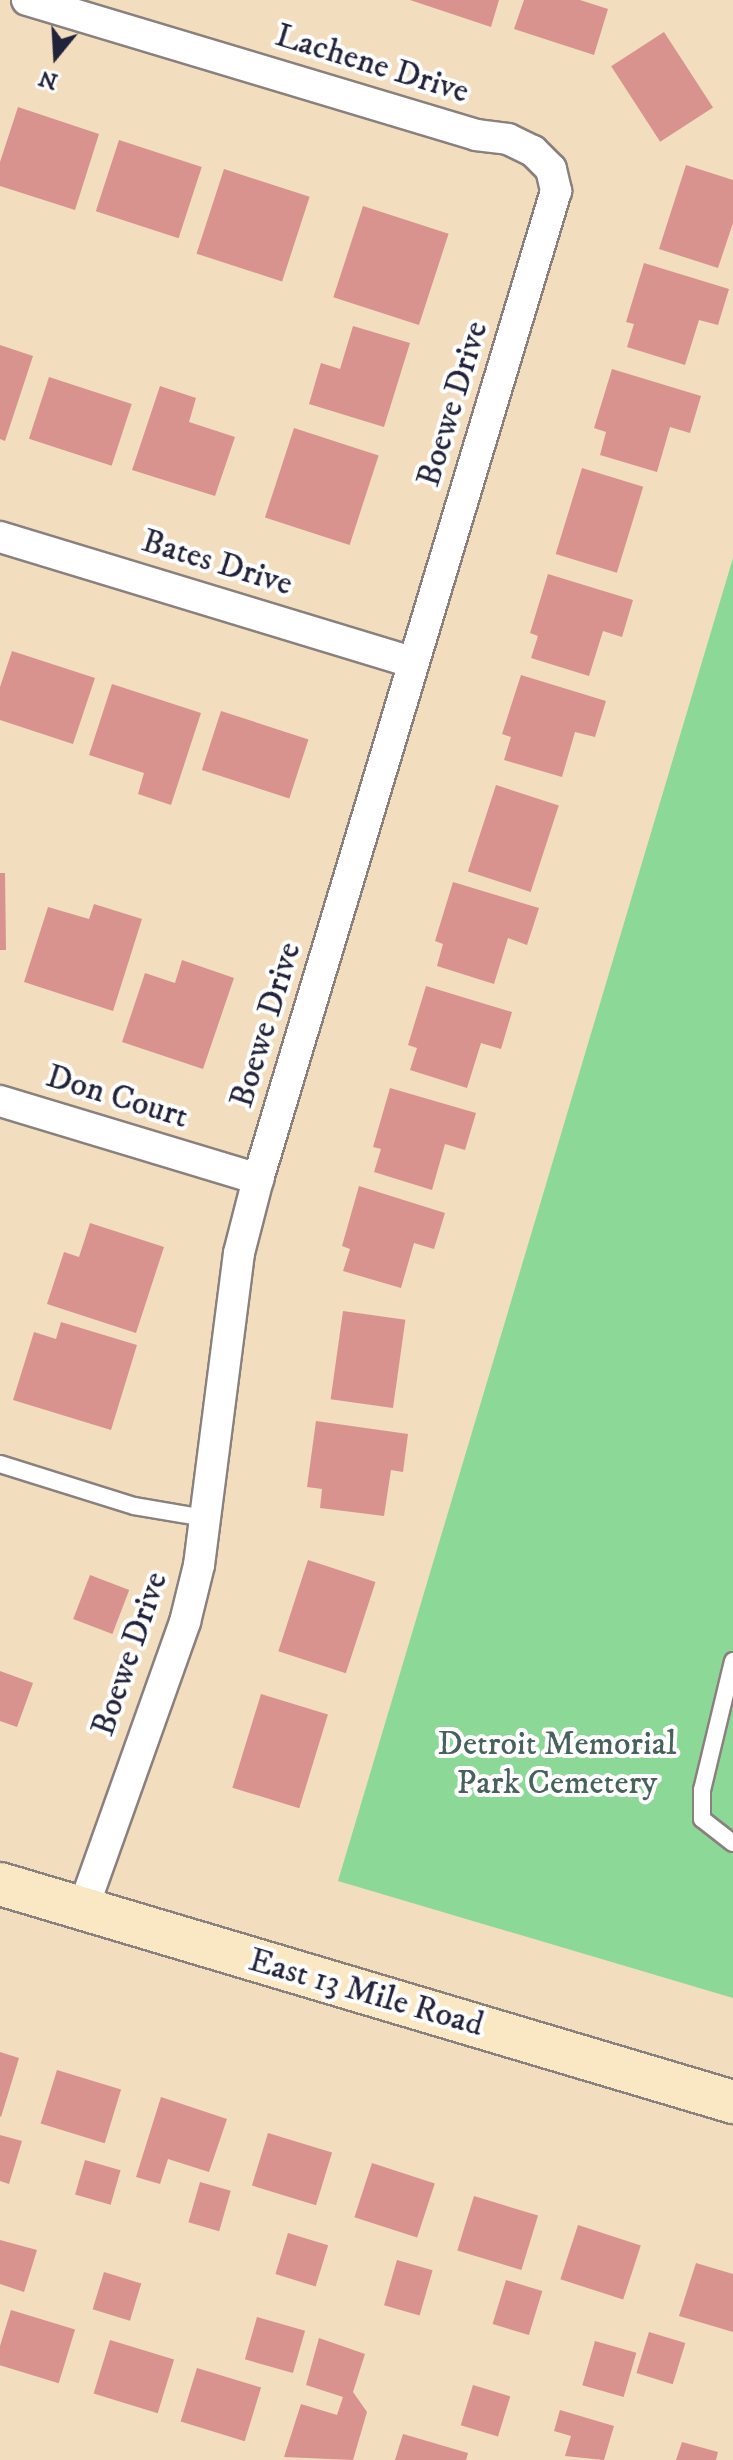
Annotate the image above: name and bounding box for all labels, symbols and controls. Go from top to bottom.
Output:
street label: Lachene Drive [270,15,474,113]
north arrow [16,16,96,96]
text: N [36,64,61,95]
street label: Boewe Drive [409,316,497,492]
street label: Bates Drive [137,521,297,605]
street label: Boewe Drive [222,937,310,1113]
street label: Don Court [41,1056,193,1138]
street label: Boewe Drive [83,1567,177,1741]
park label: Detroit Memorial Park Cemetery [438,1724,676,1804]
street label: East 13 Mile Road [244,1940,488,2046]

